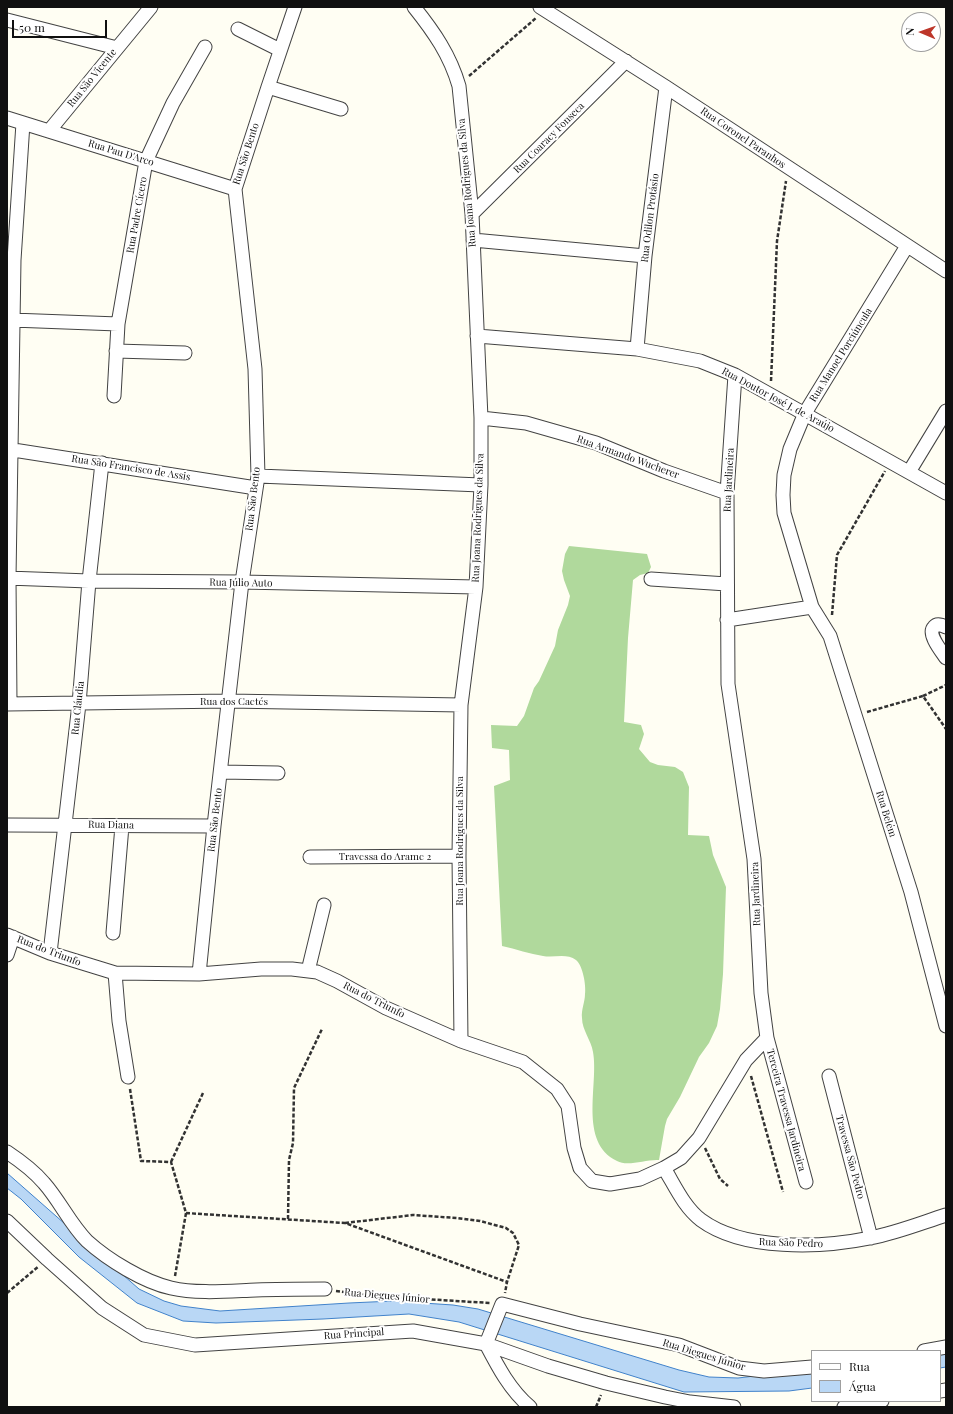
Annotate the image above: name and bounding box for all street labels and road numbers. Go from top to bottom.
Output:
street label: Rua São Vicente [65,46,119,110]
street label: Rua Coaracy Fonseca [511,100,587,176]
street label: Rua Coronel Paranhos [698,105,788,171]
street label: Rua Joana Rodrigues da Silva [455,118,479,248]
street label: Rua São Bento [230,122,262,186]
street label: Rua Pau D'Arco [87,137,155,169]
street label: Rua Odilon Protásio [639,173,661,263]
street label: Rua Padre Cícero [124,176,150,254]
street label: Rua Manoel Porciúncula [807,306,875,404]
street label: Rua Doutor José J. de Araújo [720,365,836,435]
street label: Rua Armando Wucherer [575,433,681,481]
street label: Rua Jardineira [721,448,737,512]
street label: Rua São Francisco de Assis [71,453,191,483]
street label: Rua Joana Rodrigues da Silva [470,453,486,583]
street label: Rua São Bento [243,466,263,532]
street label: Rua Júlio Auto [209,576,273,590]
street label: Rua Cláudia [69,681,87,735]
street label: Rua dos Caetés [200,696,268,708]
street label: Rua Joana Rodrigues da Silva [454,776,466,906]
street label: Rua São Bento [205,787,225,853]
street label: Rua Belém [873,789,899,839]
street label: Rua Diana [88,819,134,831]
street label: Travessa do Arame 2 [339,851,431,863]
street label: Rua Jardineira [749,862,763,926]
street label: Rua do Triunfo [15,933,83,969]
street label: Rua do Triunfo [341,979,407,1021]
street label: Terceira Travessa Jardineira [764,1048,808,1172]
street label: Travessa São Pedro [833,1114,867,1200]
street label: Rua São Pedro [759,1236,823,1250]
street label: Rua Diegues Júnior [344,1286,430,1306]
street label: Rua Principal [323,1326,385,1342]
street label: Rua Diegues Júnior [661,1337,747,1373]

